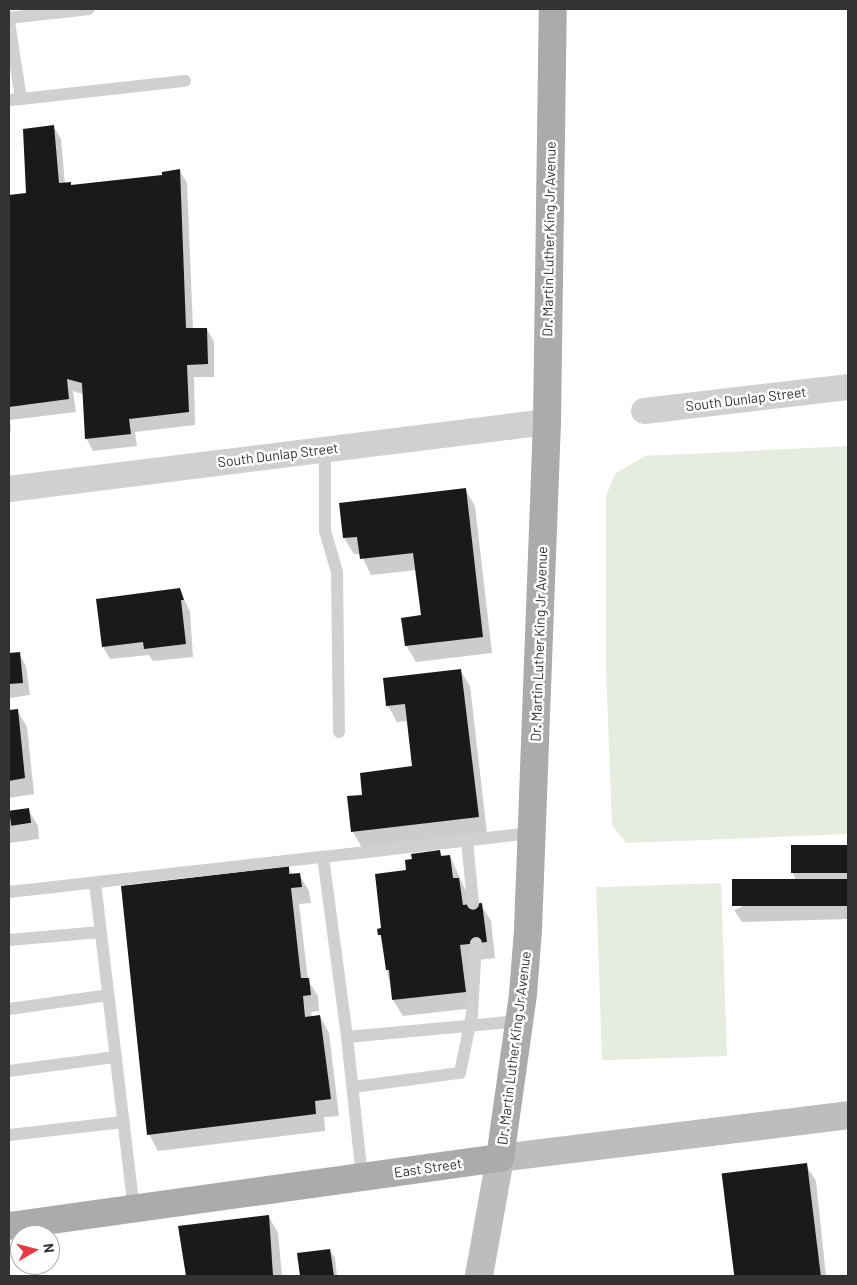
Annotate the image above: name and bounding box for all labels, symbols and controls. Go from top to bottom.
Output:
street label: Dr. Martin Luther King Jr Avenue [539,141,559,337]
street label: South Dunlap Street [685,383,807,415]
street label: South Dunlap Street [217,439,339,471]
street label: Dr. Martin Luther King Jr Avenue [527,546,551,742]
street label: Dr. Martin Luther King Jr Avenue [494,950,534,1146]
street label: East Street [393,1155,463,1181]
north arrow [10,1225,60,1275]
text: N [40,1242,58,1254]

